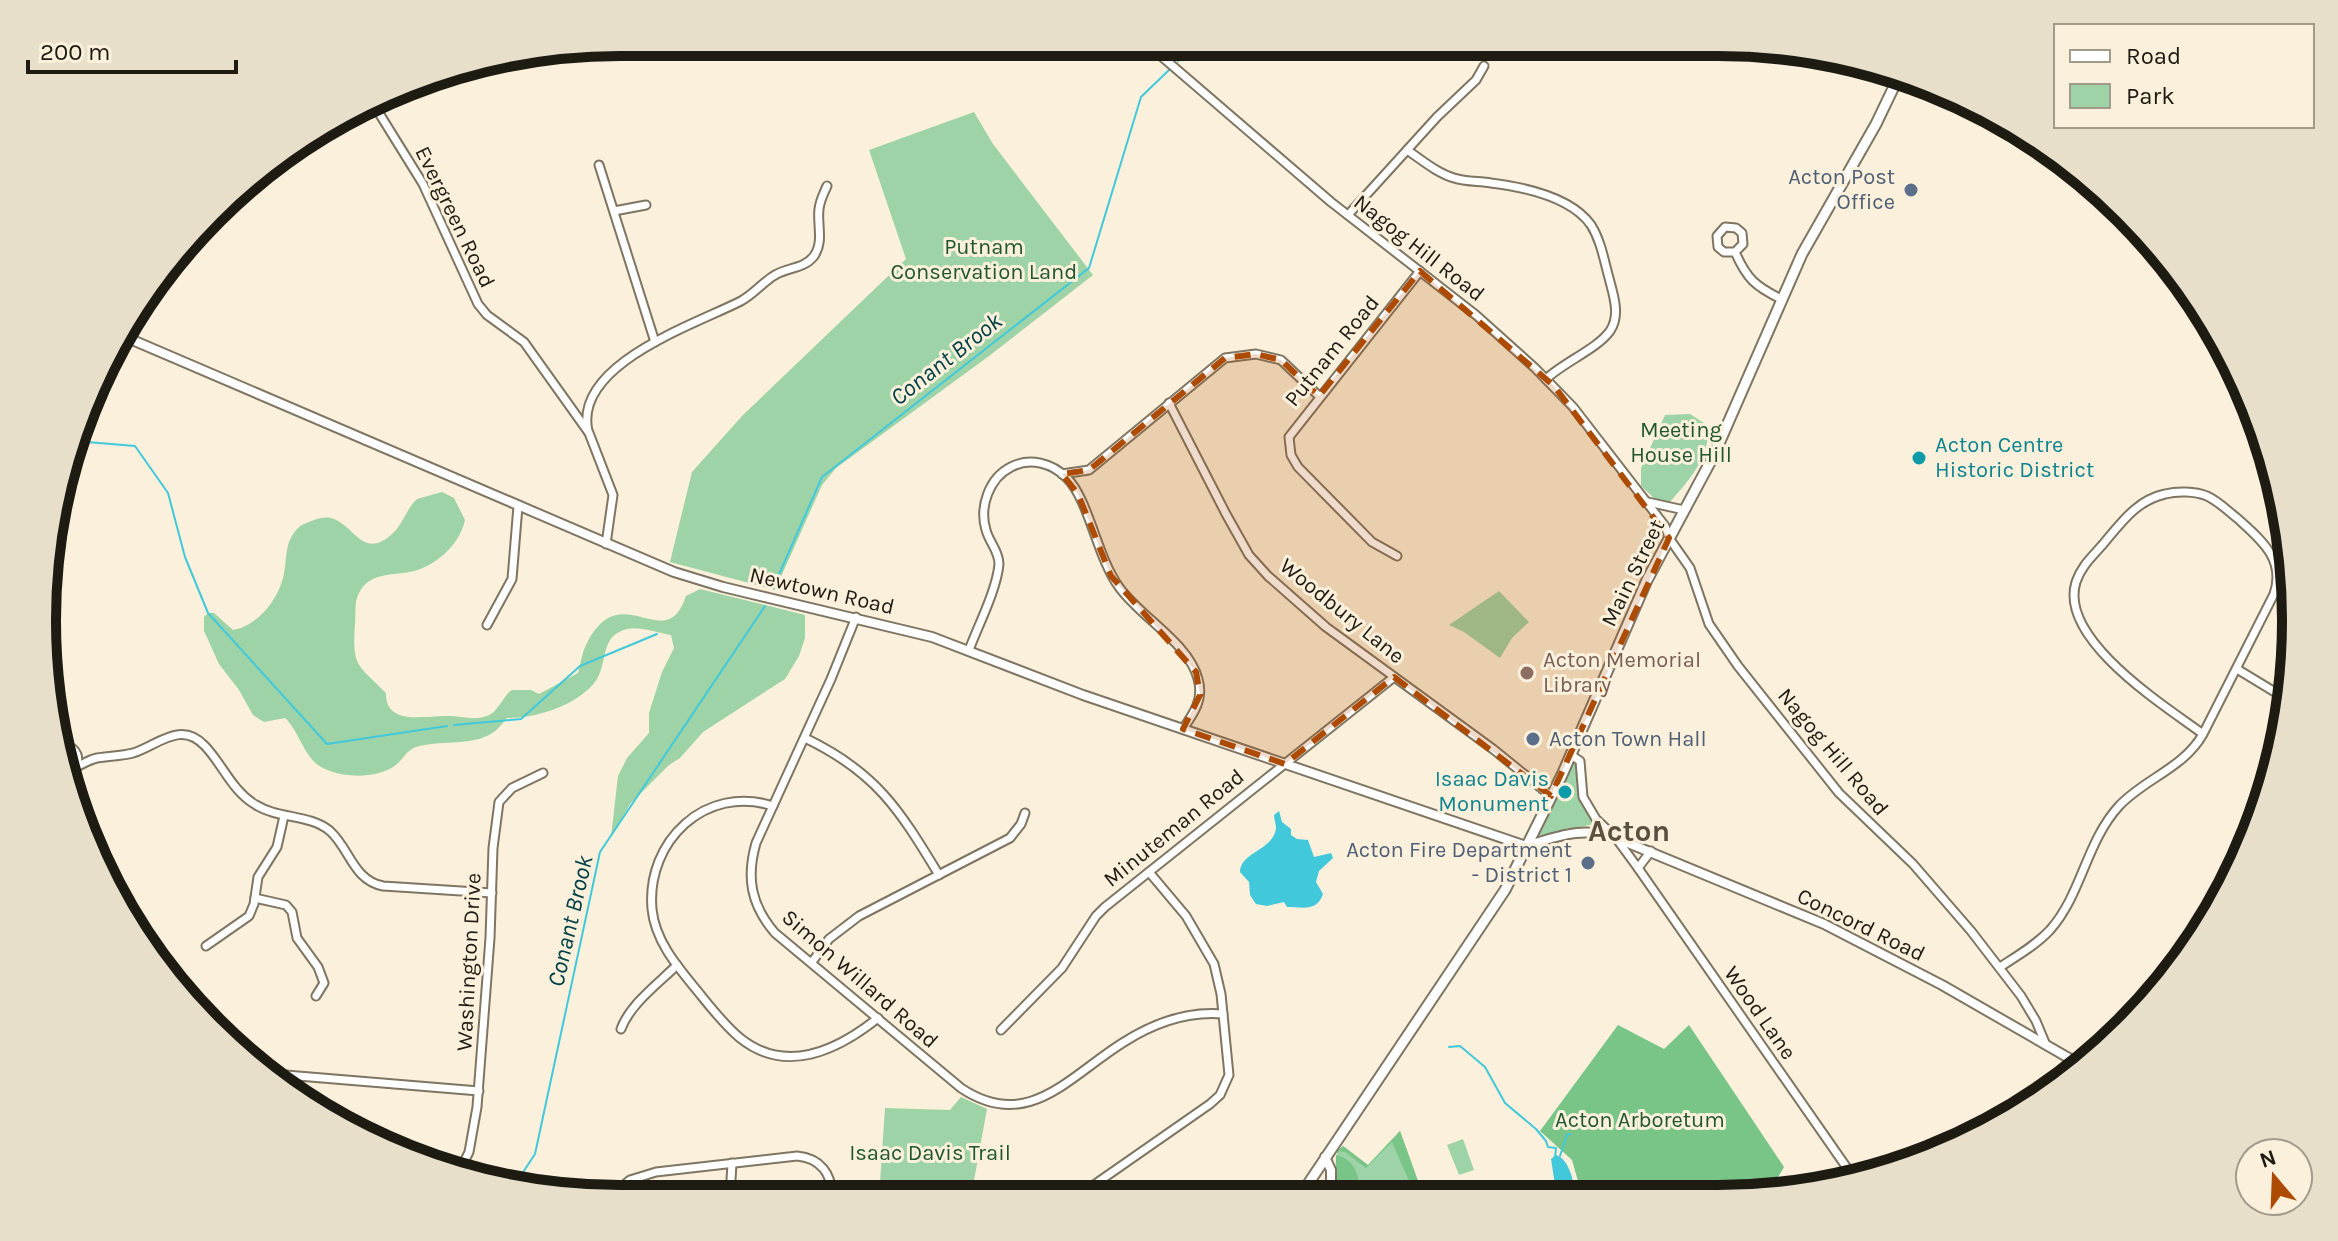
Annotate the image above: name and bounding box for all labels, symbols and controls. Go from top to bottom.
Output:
scale bar [28,24,236,74]
legend [2054,24,2314,128]
text: 200 m [40,38,111,66]
text: Road [2126,42,2181,70]
text: Park [2126,82,2175,110]
street label: Evergreen Road [409,142,501,292]
place label: Acton Post Office [1788,164,1895,215]
marker: Acton Post Office [1902,181,1920,199]
street label: Nagog Hill Road [1348,189,1490,307]
park label: Putnam Conservation Land [891,234,1077,285]
street label: Putnam Road [1279,290,1385,412]
water label: Conant Brook [885,306,1008,411]
park label: Meeting House Hill [1630,417,1732,468]
place label: Acton Centre Historic District [1935,432,2094,483]
marker: Acton Centre Historic District [1910,449,1928,467]
street label: Main Street [1596,515,1670,631]
street label: Woodbury Lane [1274,553,1410,669]
street label: Newtown Road [747,562,897,620]
place label: Acton Memorial Library [1543,647,1701,698]
marker: Acton Memorial Library [1518,664,1536,682]
street label: Nagog Hill Road [1772,683,1894,821]
place label: Acton Town Hall [1549,726,1707,752]
marker: Acton Town Hall [1524,730,1542,748]
street label: Minuteman Road [1099,763,1249,893]
place label: Isaac Davis Monument [1435,766,1549,817]
marker: Isaac Davis Monument [1556,783,1574,801]
district label: Acton [1588,813,1670,849]
place label: Acton Fire Department - District 1 [1346,837,1572,888]
water label: Conant Brook [541,852,599,989]
marker: Acton Fire Department - District 1 [1579,854,1597,872]
street label: Washington Drive [451,872,487,1052]
street label: Concord Road [1793,883,1929,967]
street label: Simon Willard Road [777,904,943,1054]
street label: Wood Lane [1718,961,1802,1065]
park label: Acton Arboretum [1555,1107,1725,1133]
north arrow [2234,1137,2314,1217]
park label: Isaac Davis Trail [849,1140,1011,1166]
text: N [2256,1144,2280,1174]

